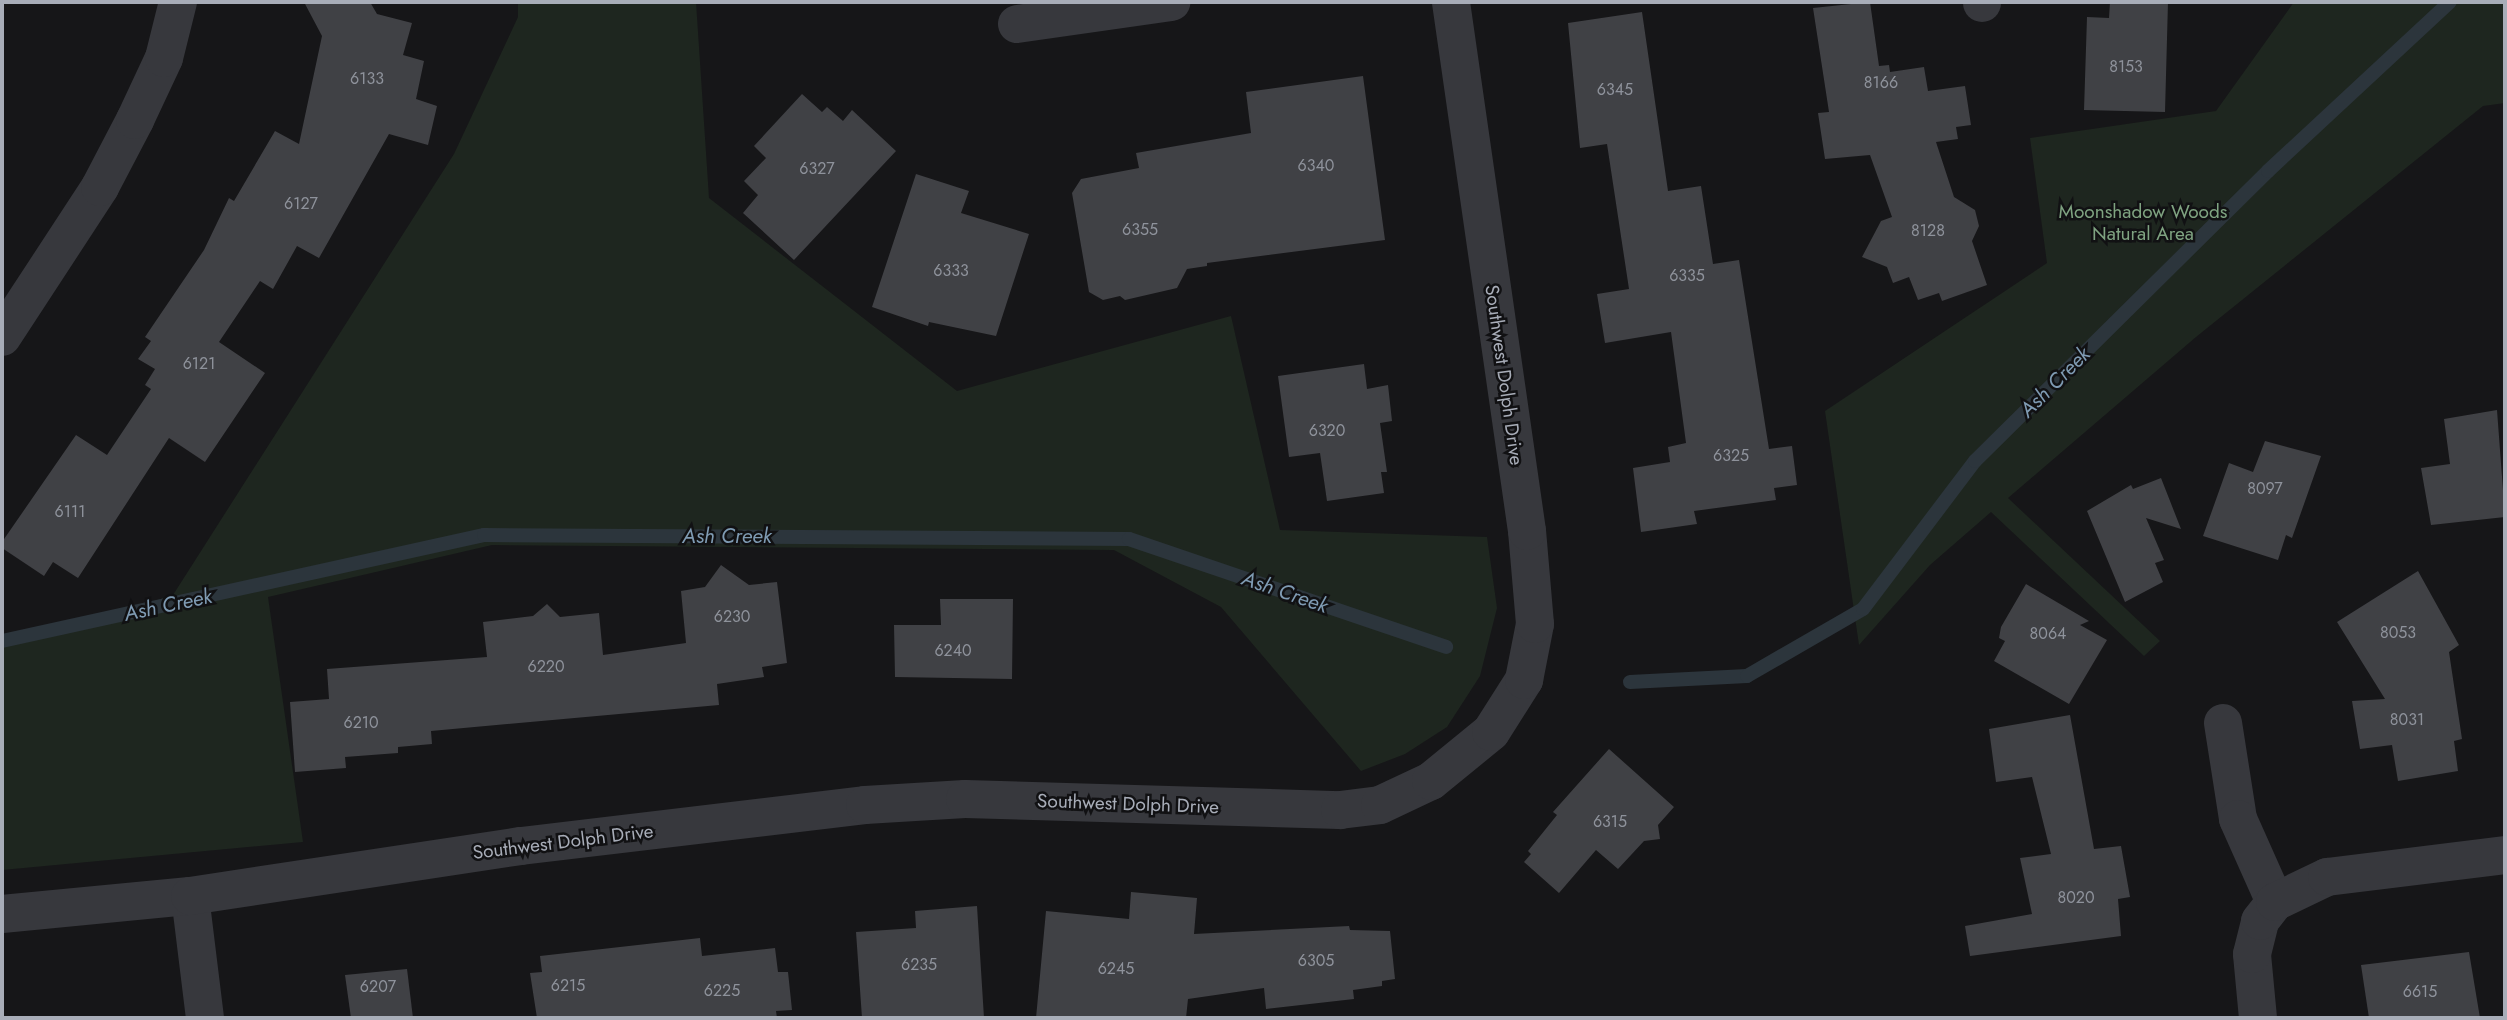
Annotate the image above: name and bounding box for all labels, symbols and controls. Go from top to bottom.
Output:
house number: 8153 [2109,57,2143,77]
house number: 6133 [350,69,384,89]
house number: 8166 [1864,73,1898,93]
house number: 6345 [1597,80,1633,100]
house number: 6340 [1298,156,1334,176]
house number: 6327 [799,159,835,179]
house number: 6127 [284,194,318,214]
park label: Moonshadow Woods Natural Area [2059,201,2227,245]
house number: 6355 [1122,220,1158,240]
house number: 8128 [1911,221,1945,241]
house number: 6333 [933,261,969,281]
house number: 6335 [1669,266,1705,286]
street label: Southwest Dolph Drive [1480,283,1528,467]
water label: Ash Creek [2015,342,2095,422]
house number: 6121 [183,354,215,374]
house number: 6320 [1309,421,1345,441]
house number: 6325 [1713,446,1749,466]
house number: 8097 [2247,479,2283,499]
house number: 6111 [55,502,85,522]
water label: Ash Creek [682,523,772,549]
water label: Ash Creek [1239,566,1331,618]
water label: Ash Creek [122,583,214,627]
house number: 6230 [714,607,750,627]
house number: 8053 [2380,623,2416,643]
house number: 8064 [2030,624,2066,644]
house number: 6240 [934,641,972,661]
house number: 6220 [527,657,565,677]
house number: 8031 [2390,710,2424,730]
house number: 6210 [343,713,379,733]
street label: Southwest Dolph Drive [1037,789,1219,819]
house number: 6315 [1593,812,1627,832]
street label: Southwest Dolph Drive [471,820,655,864]
house number: 8020 [2057,888,2095,908]
house number: 6305 [1298,951,1334,971]
house number: 6235 [901,955,937,975]
house number: 6245 [1098,959,1134,979]
house number: 6215 [551,976,585,996]
house number: 6207 [360,977,396,997]
house number: 6225 [704,981,740,1001]
house number: 6615 [2403,982,2437,1002]

